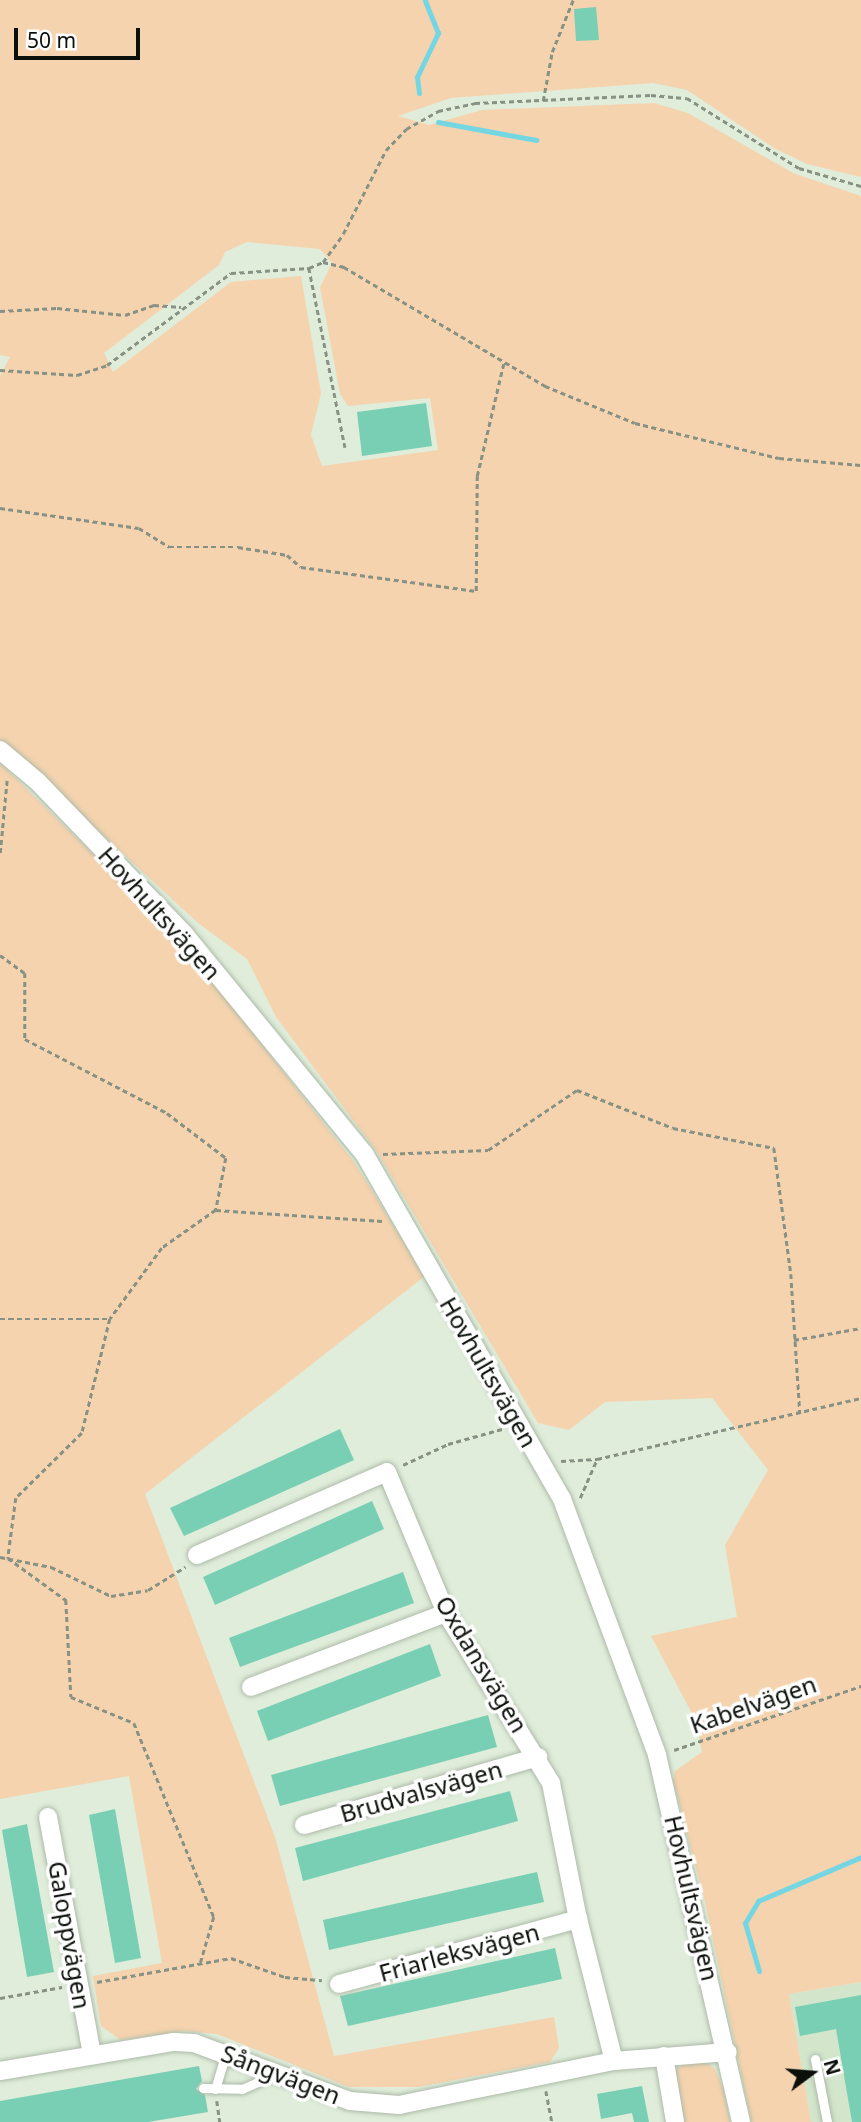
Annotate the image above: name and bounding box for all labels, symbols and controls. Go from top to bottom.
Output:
scale bar [18,14,144,58]
text: 50 m [27,26,76,54]
street label: Hovhultsvägen [93,841,227,985]
street label: Hovhultsvägen [434,1292,544,1452]
street label: Oxdansvägen [430,1590,534,1738]
street label: Kabelvägen [686,1669,820,1739]
street label: Brudvalsvägen [337,1754,505,1828]
street label: Hovhultsvägen [659,1813,725,1983]
street label: Galoppvägen [43,1859,97,2011]
street label: Friarleksvägen [376,1917,542,1987]
street label: Sångvägen [217,2038,345,2110]
north arrow [777,2038,847,2108]
text: N [818,2056,847,2078]

